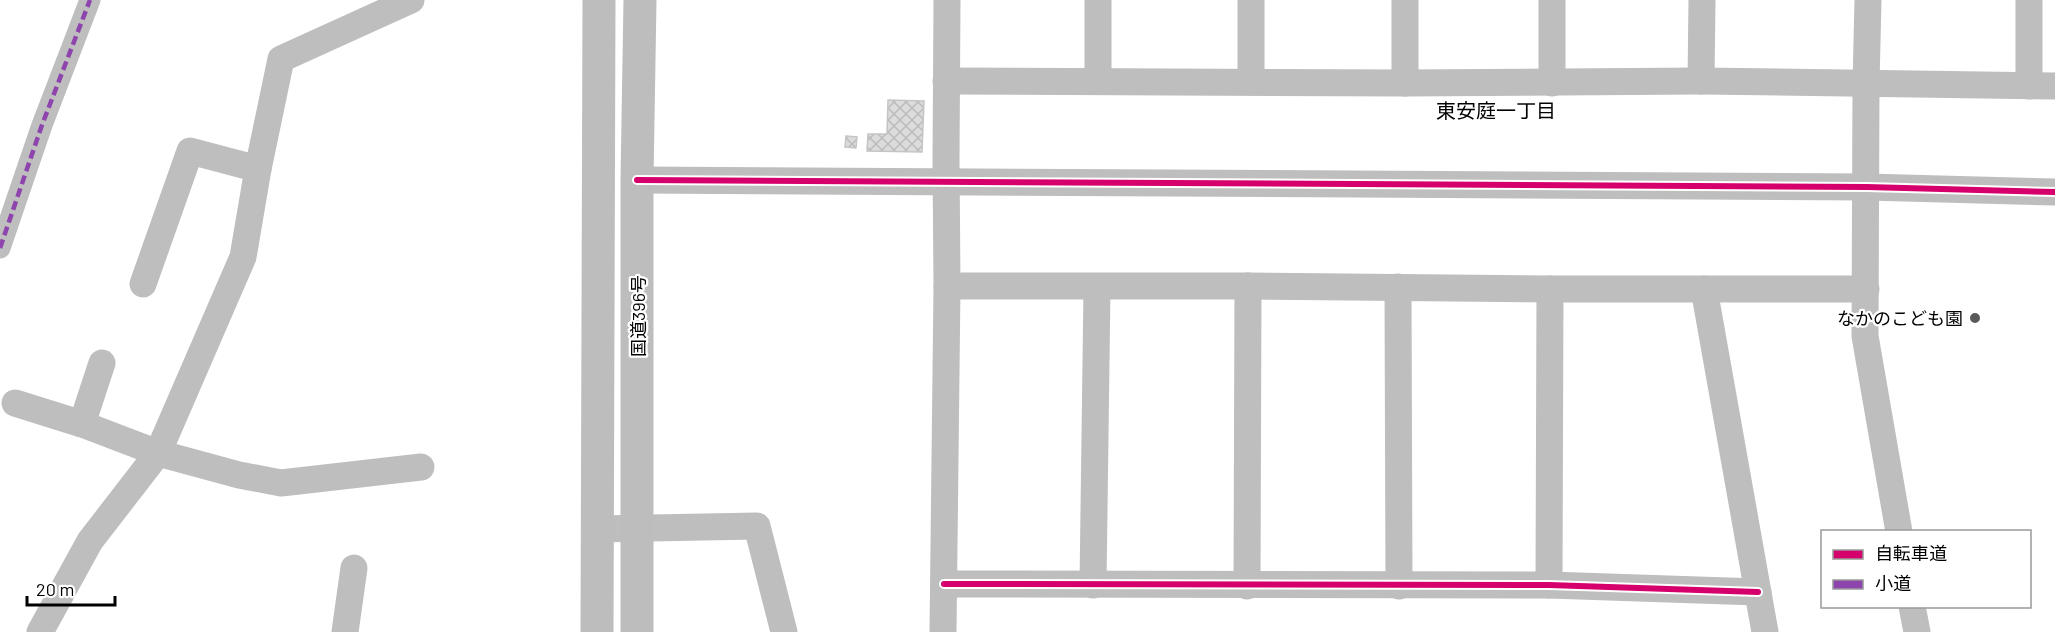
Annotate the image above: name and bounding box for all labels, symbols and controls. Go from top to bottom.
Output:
district label: 東安庭一丁目 [1436,98,1556,122]
street label: 国道396号 [627,275,649,357]
place label: なかのこども園 [1837,307,1963,329]
marker: なかのこども園 [1968,311,1982,325]
legend [1821,530,2031,608]
text: 自転車道 [1875,542,1947,564]
scale bar [27,569,116,607]
text: 小道 [1875,572,1911,594]
text: 20 m [36,578,74,600]

